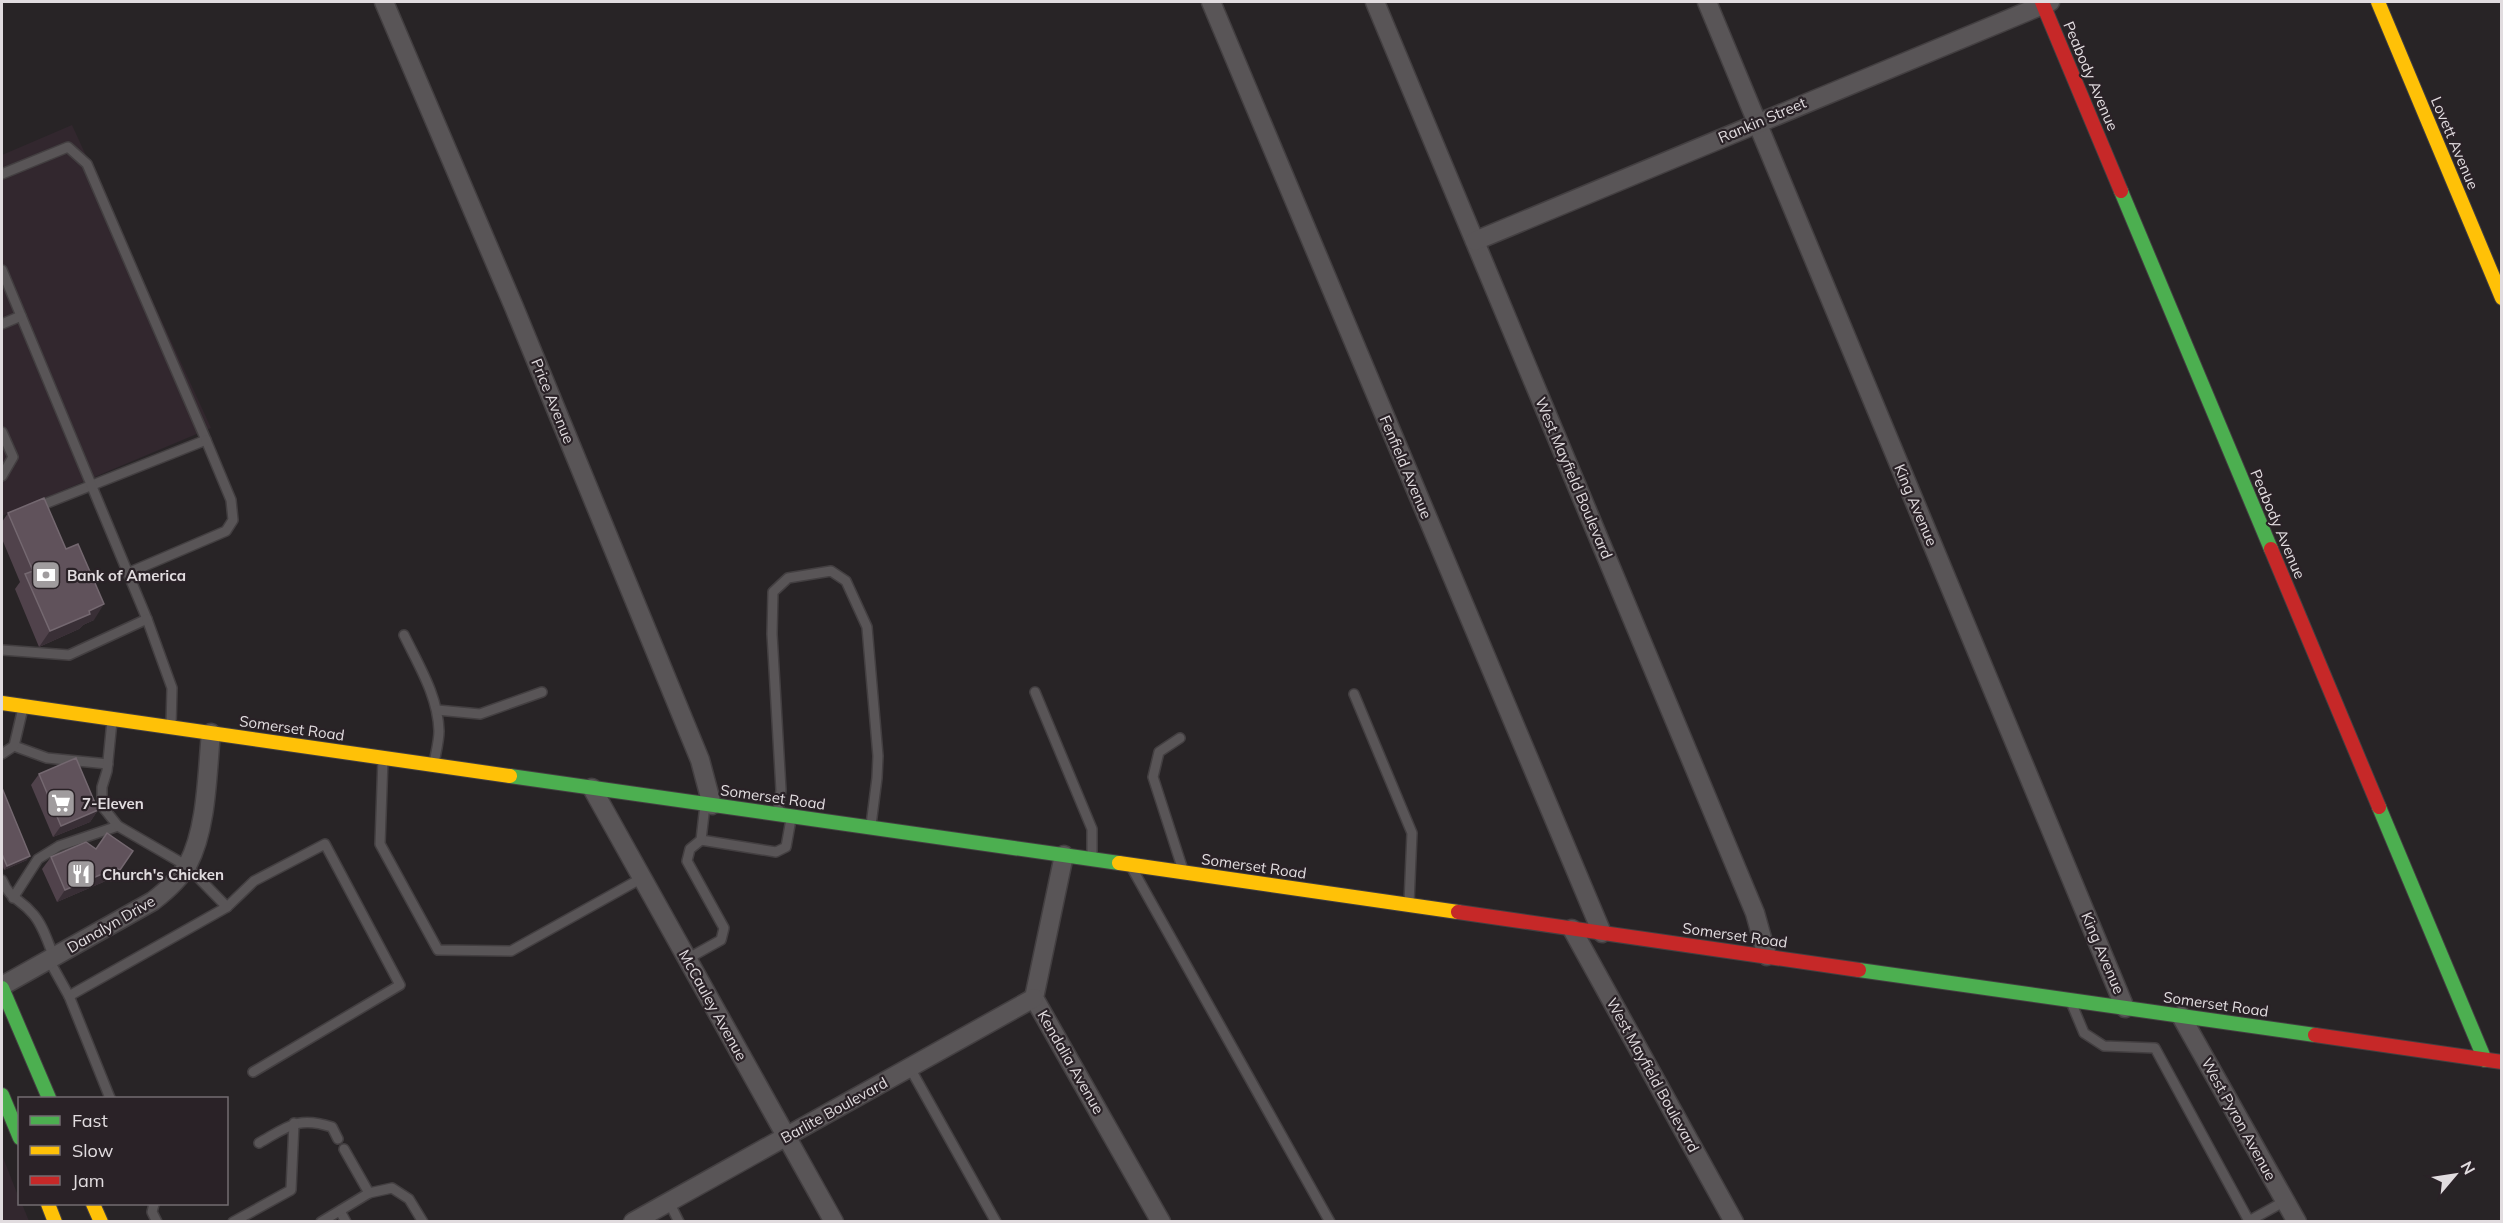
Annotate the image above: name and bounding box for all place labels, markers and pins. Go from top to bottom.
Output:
bank icon: Bank of America [30,559,62,591]
place label: Bank of America [67,566,186,585]
supermarket icon: 7-Eleven [45,787,77,819]
place label: 7-Eleven [82,794,144,813]
restaurant icon: Church's Chicken [65,858,97,890]
place label: Church's Chicken [102,865,224,884]

